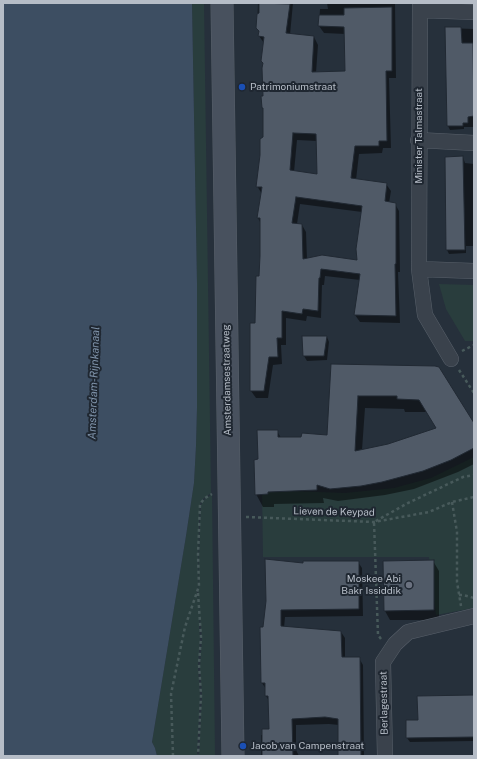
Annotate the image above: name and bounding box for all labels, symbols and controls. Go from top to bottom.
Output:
place label: Patrimoniumstraat [250,81,336,93]
marker: Patrimoniumstraat [237,82,247,92]
street label: Minister Talmastraat [413,88,425,184]
street label: Amsterdamsestraatweg [220,324,234,436]
water label: Amsterdam-Rijnkanaal [85,326,103,440]
street label: Lieven de Keypad [293,505,375,519]
place label: Moskee Abi Bakr Issiddik [341,573,401,596]
marker: Moskee Abi Bakr Issiddik [404,580,414,590]
street label: Berlagestraat [377,671,391,735]
place label: Jacob van Campenstraat [251,740,364,752]
marker: Jacob van Campenstraat [238,741,248,751]

